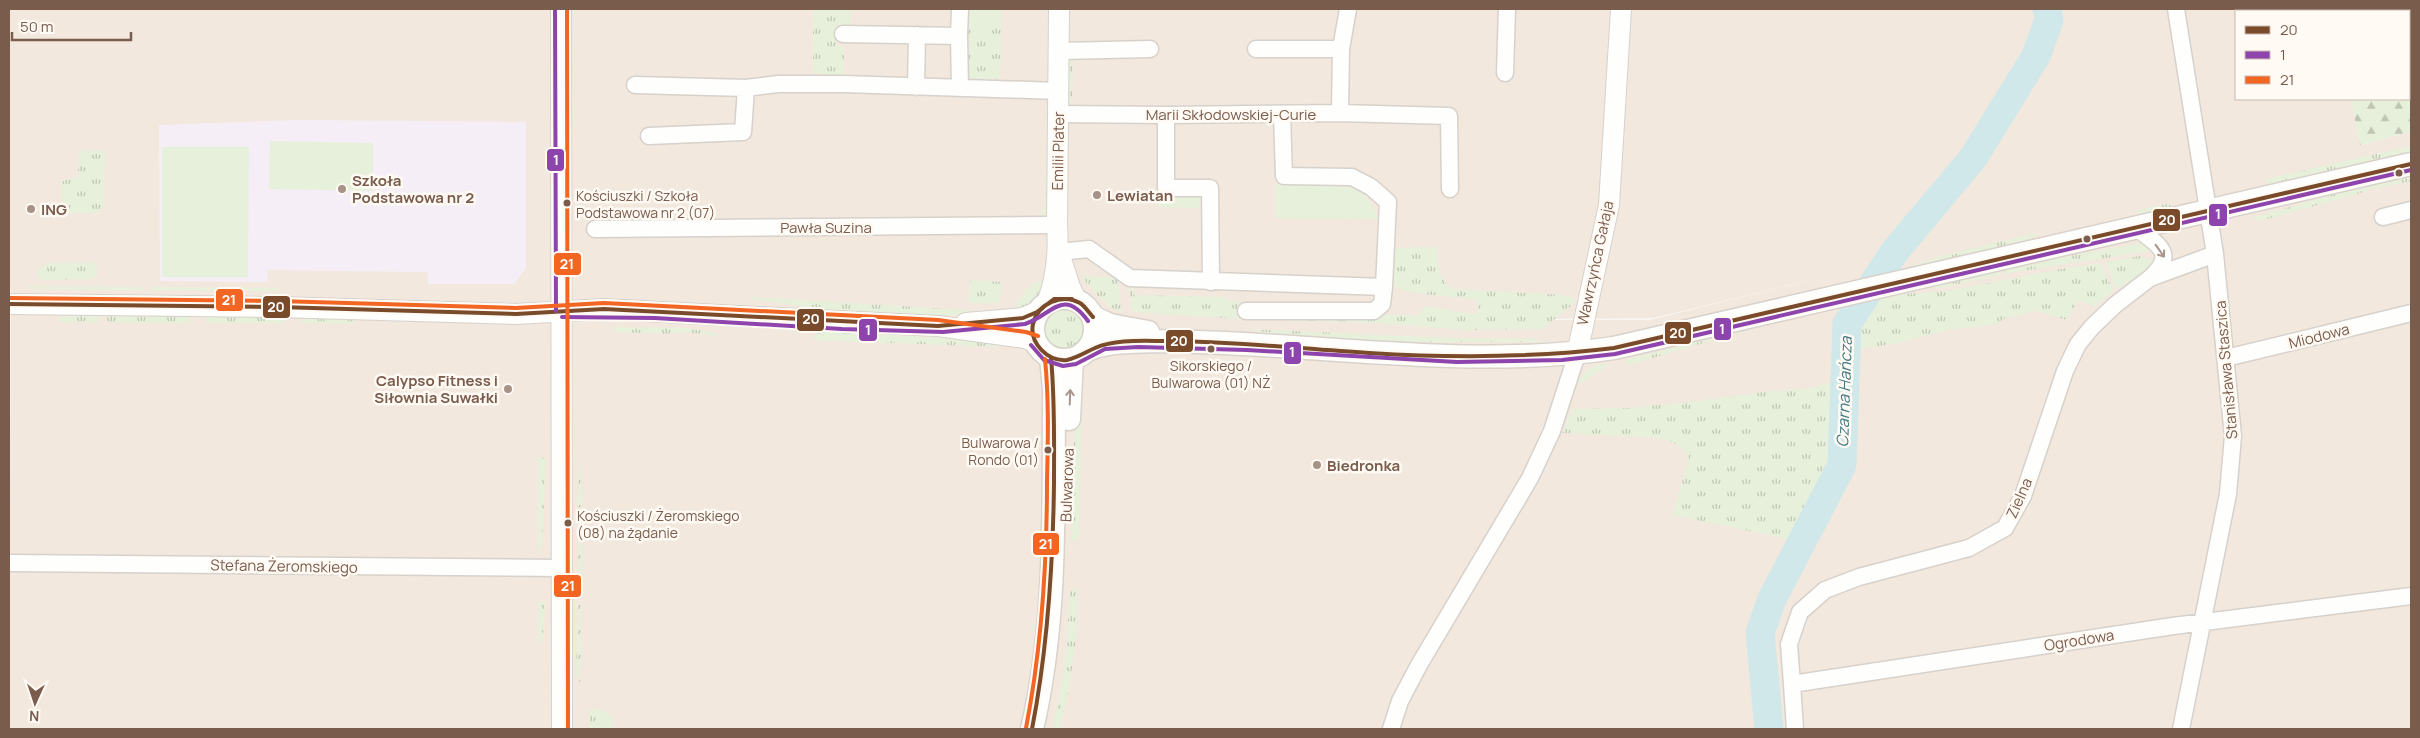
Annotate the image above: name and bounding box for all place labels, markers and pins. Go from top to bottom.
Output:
unlabelled marker [2394,168,2404,178]
place label: Szkoła Podstawowa nr 2 [352,170,474,208]
marker: Szkoła Podstawowa nr 2 [336,183,348,195]
place label: Lewiatan [1107,185,1173,206]
place label: Kościuszki / Szkoła Podstawowa nr 2 (07) [576,186,715,222]
marker: Lewiatan [1091,189,1103,201]
marker: Kościuszki / Szkoła Podstawowa nr 2 (07) [562,198,572,208]
place label: ING [41,199,67,220]
marker: ING [25,203,37,215]
unlabelled marker [2082,234,2092,244]
marker: Sikorskiego / Bulwarowa (01) NŻ [1206,344,1216,354]
place label: Sikorskiego / Bulwarowa (01) NŻ [1152,356,1271,392]
place label: Calypso Fitness i Siłownia Suwałki [374,370,498,408]
marker: Calypso Fitness i Siłownia Suwałki [502,383,514,395]
place label: Bulwarowa / Rondo (01) [961,433,1039,469]
marker: Bulwarowa / Rondo (01) [1043,445,1053,455]
place label: Biedronka [1327,455,1400,476]
marker: Biedronka [1311,459,1323,471]
place label: Kościuszki / Żeromskiego (08) na żądanie [577,506,740,542]
marker: Kościuszki / Żeromskiego (08) na żądanie [563,518,573,528]

